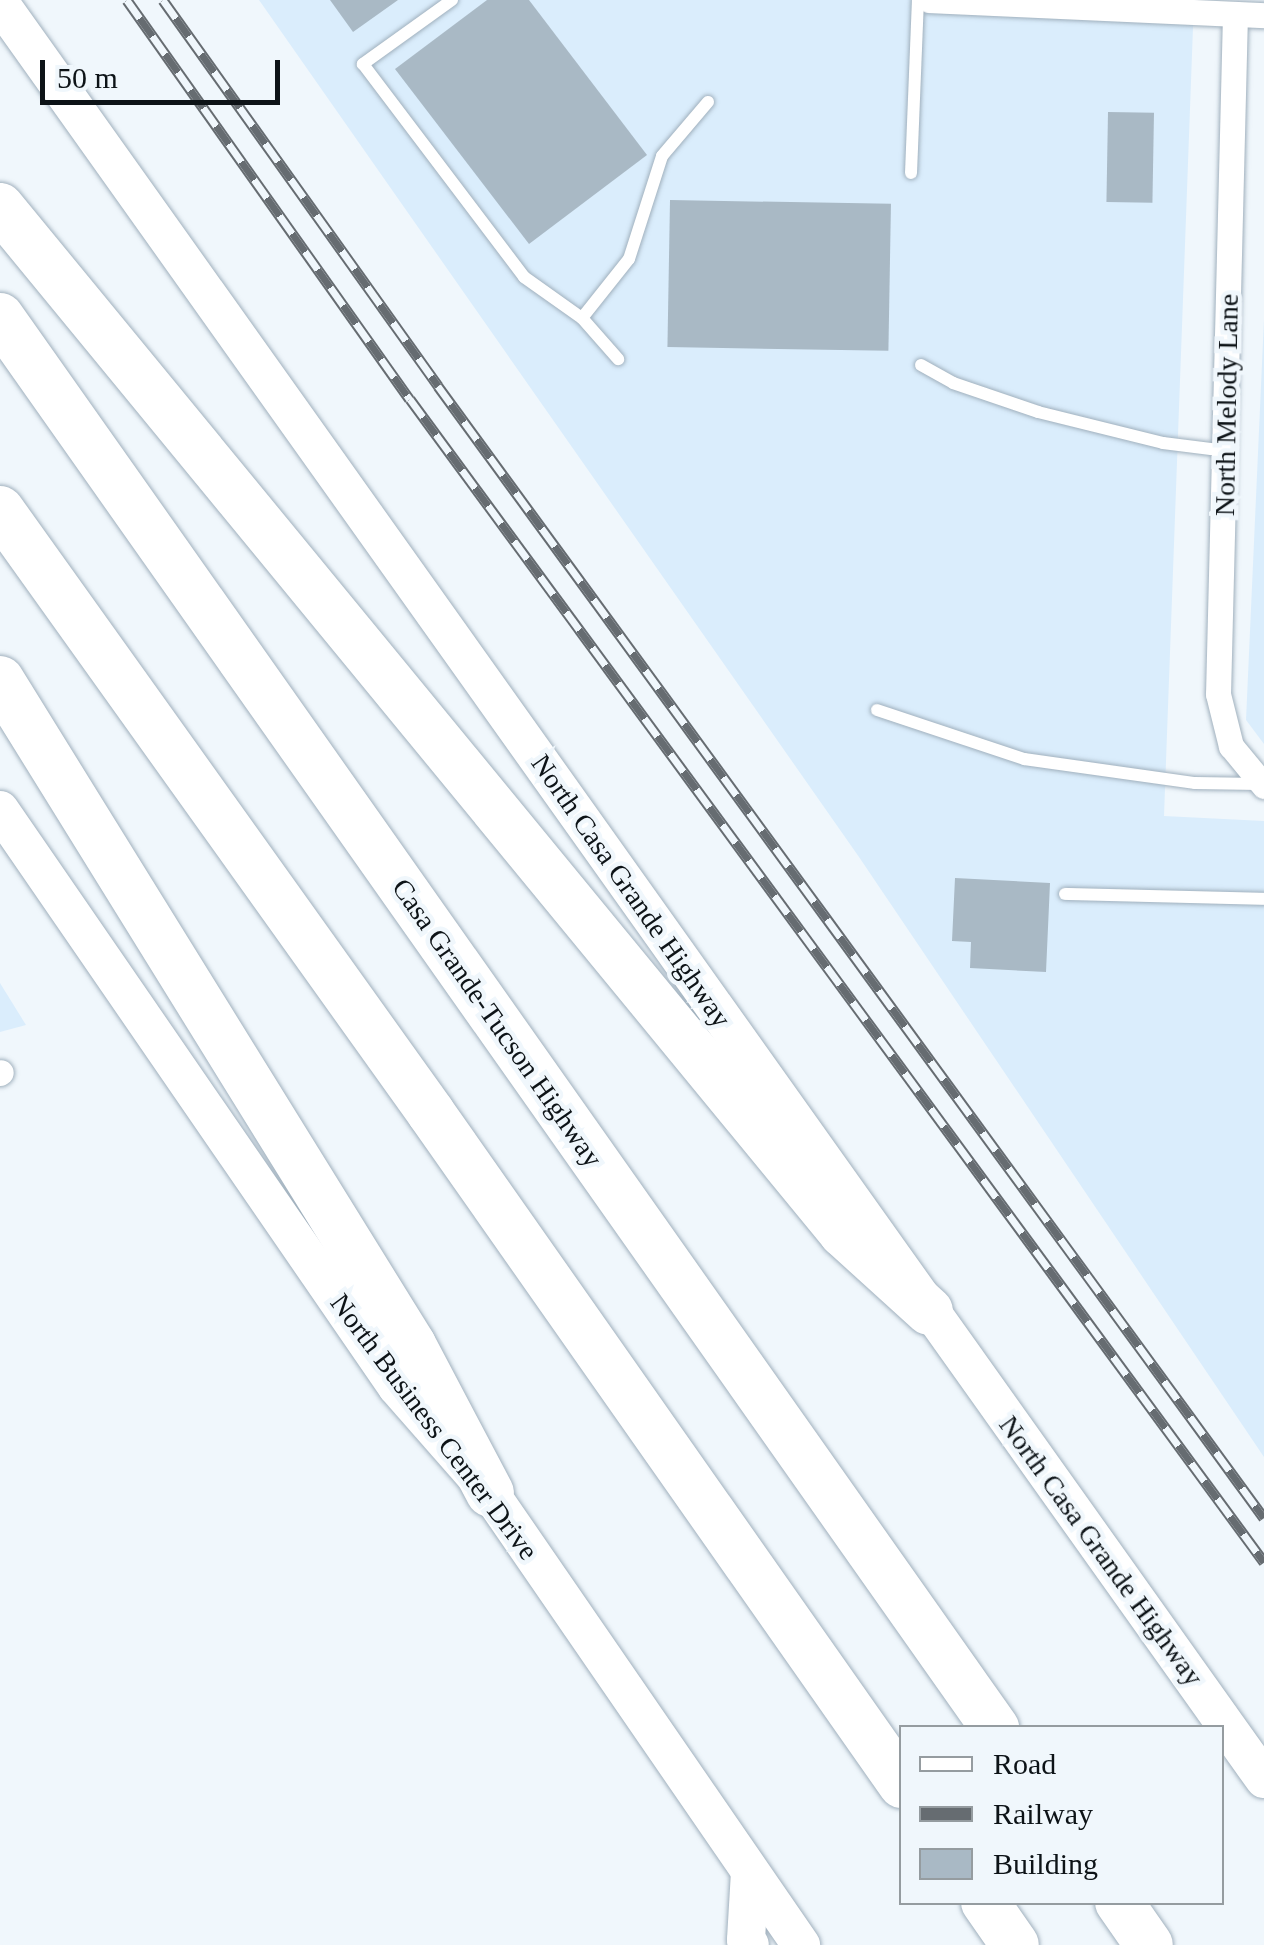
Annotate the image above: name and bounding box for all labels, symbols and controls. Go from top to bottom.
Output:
scale bar [45,40,285,102]
text: 50 m [57,61,118,94]
street label: North Melody Lane [1208,294,1246,516]
street label: North Casa Grande Highway [524,748,738,1034]
street label: Casa Grande-Tucson Highway [385,872,609,1174]
street label: North Business Center Drive [323,1287,545,1567]
street label: North Casa Grande Highway [992,1409,1210,1693]
legend [899,1725,1224,1905]
text: Road [993,1747,1056,1780]
text: Railway [993,1797,1093,1830]
text: Building [993,1847,1098,1880]

